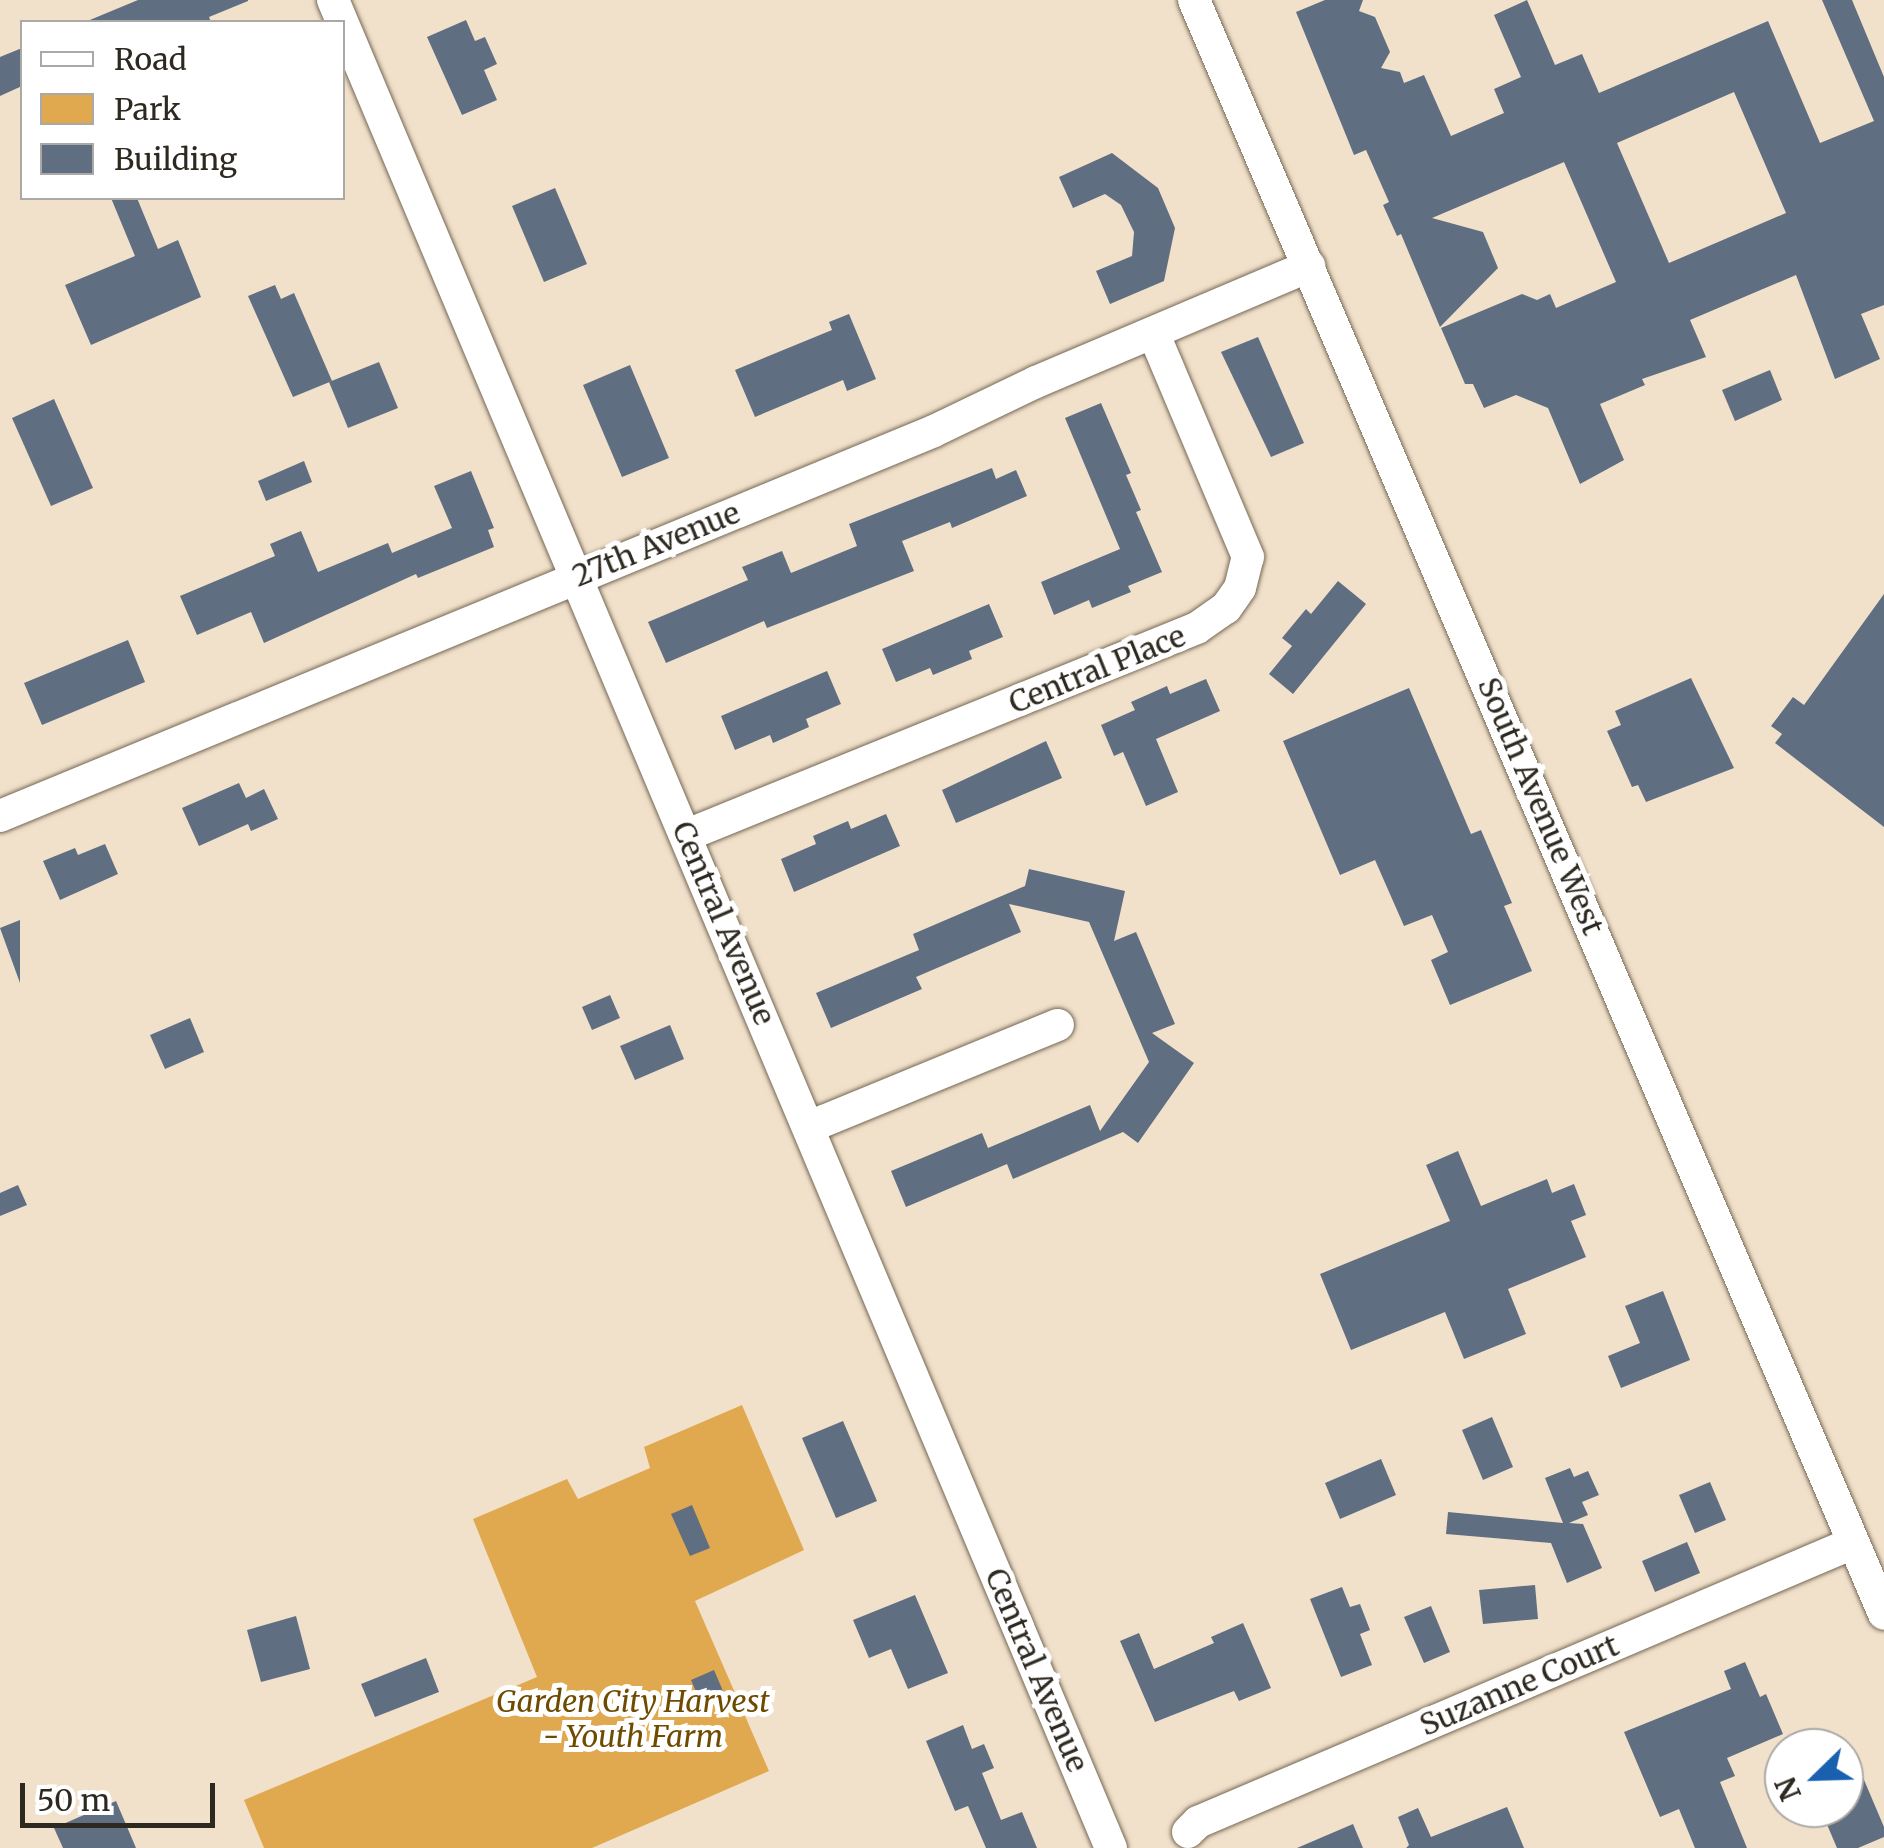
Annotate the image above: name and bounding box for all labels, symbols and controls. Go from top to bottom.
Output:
legend [20,20,345,200]
text: Road [114,40,187,78]
text: Park [114,90,181,128]
text: Building [114,140,237,178]
street label: 27th Avenue [567,494,745,594]
street label: Central Place [1004,617,1190,721]
street label: South Avenue West [1471,672,1611,940]
street label: Central Avenue [665,816,783,1030]
street label: Central Avenue [978,1563,1096,1777]
street label: Suzanne Court [1414,1627,1624,1743]
park label: Garden City Harvest - Youth Farm [496,1683,770,1754]
north arrow [1764,1728,1864,1828]
scale bar [25,1763,220,1825]
text: N [1767,1772,1809,1806]
text: 50 m [37,1781,110,1819]

